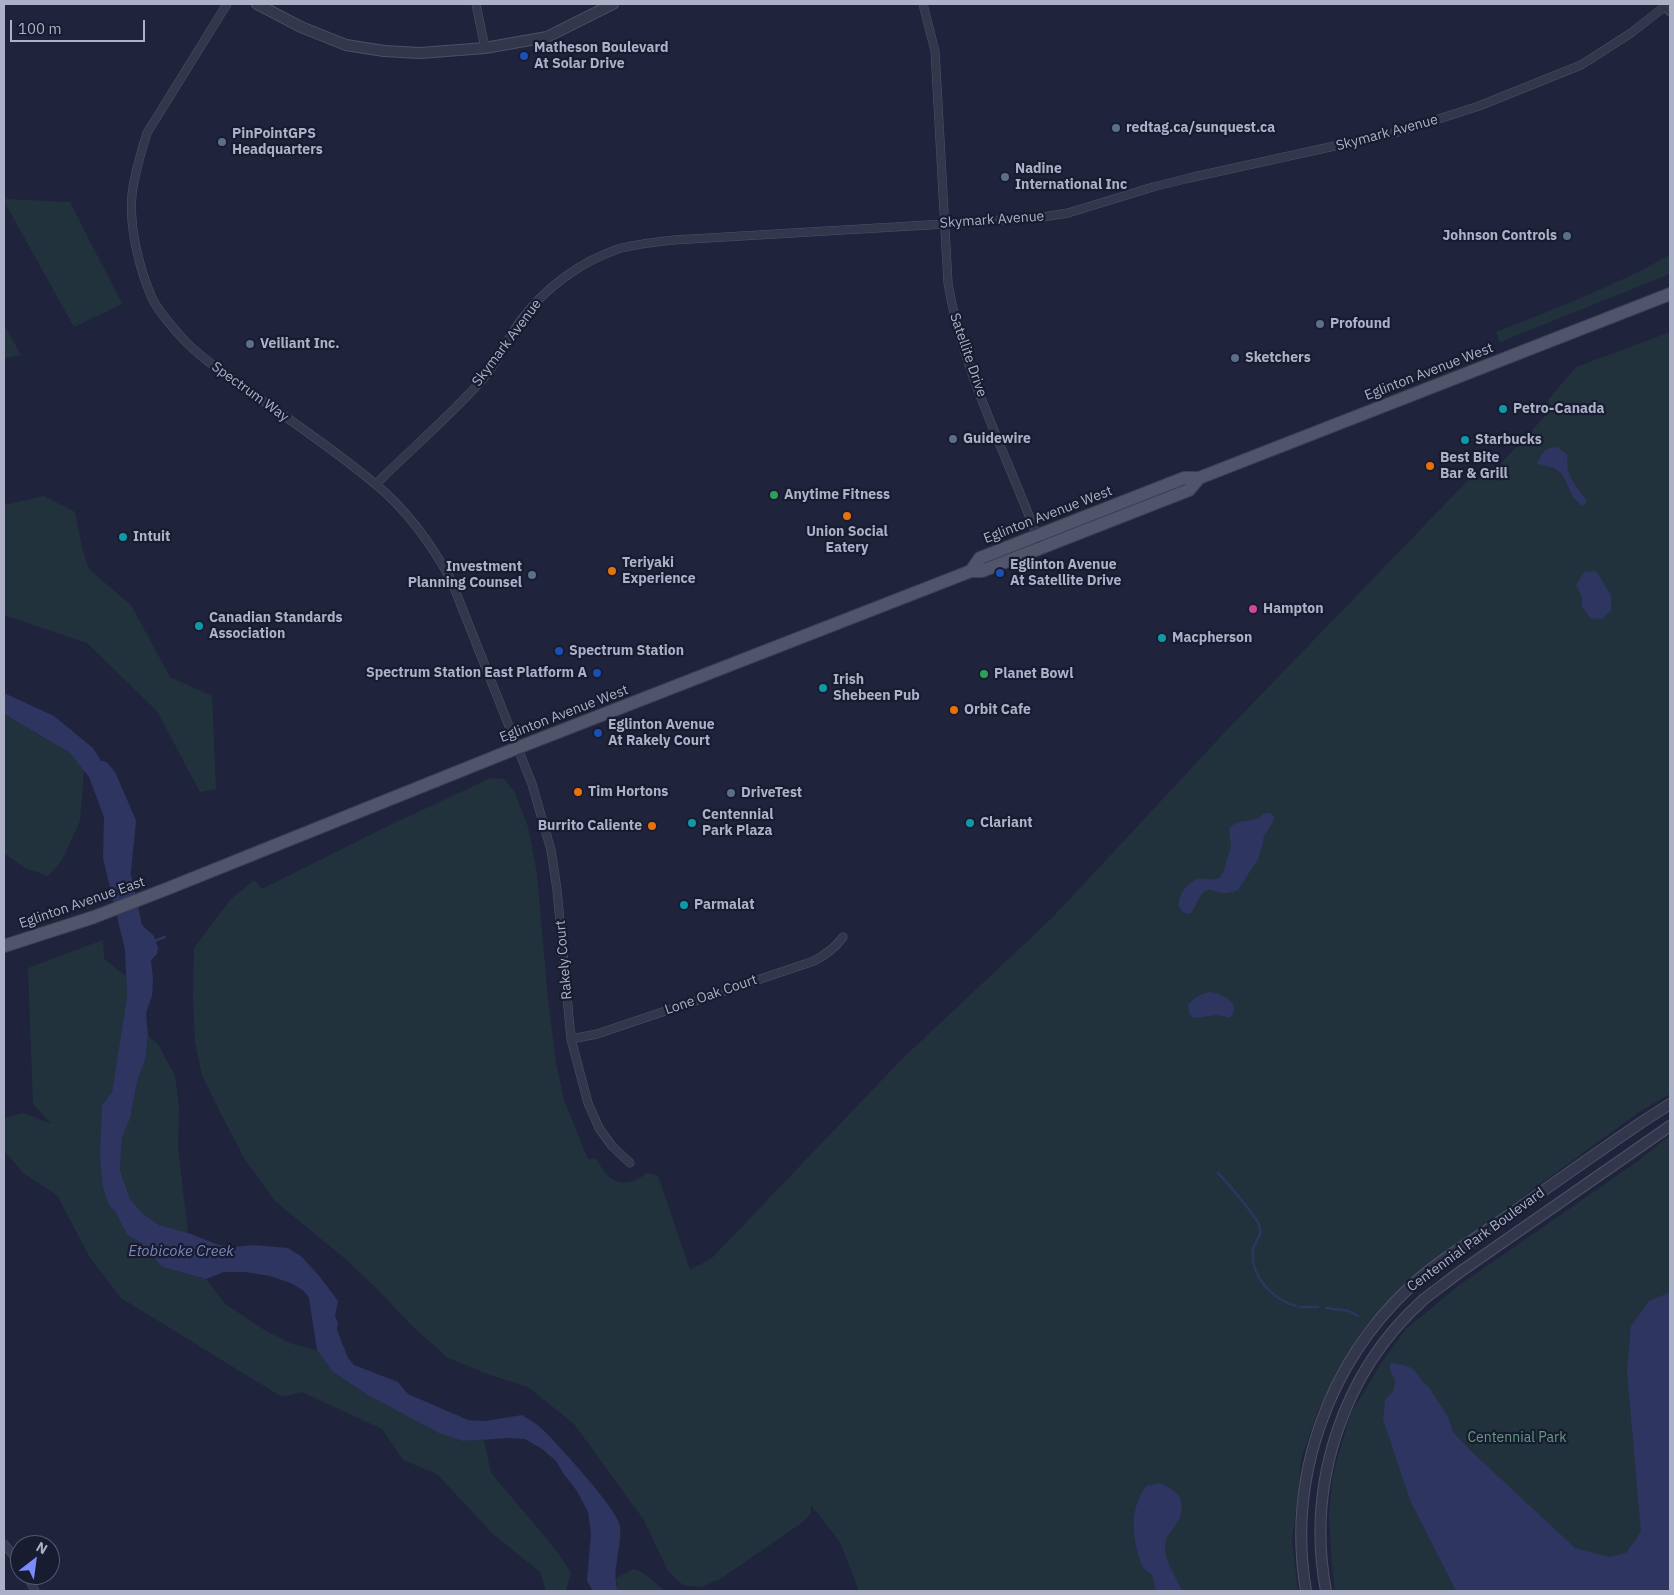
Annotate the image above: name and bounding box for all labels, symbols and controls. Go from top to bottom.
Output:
scale bar [12,10,148,42]
text: 100 m [18,19,62,38]
place label: Matheson Boulevard At Solar Drive [534,40,669,72]
marker: Matheson Boulevard At Solar Drive [518,50,530,62]
street label: Skymark Avenue [1334,111,1440,155]
place label: redtag.ca/sunquest.ca [1126,120,1275,136]
marker: redtag.ca/sunquest.ca [1110,122,1122,134]
place label: PinPointGPS Headquarters [232,126,323,158]
marker: PinPointGPS Headquarters [216,136,228,148]
place label: Nadine International Inc [1015,161,1127,193]
marker: Nadine International Inc [999,171,1011,183]
street label: Skymark Avenue [939,208,1045,232]
place label: Johnson Controls [1442,228,1557,244]
marker: Johnson Controls [1561,230,1573,242]
street label: Skymark Avenue [469,296,545,390]
street label: Satellite Drive [946,311,990,399]
place label: Profound [1330,316,1391,332]
marker: Profound [1314,318,1326,330]
place label: Veiliant Inc. [260,336,340,352]
marker: Veiliant Inc. [244,338,256,350]
street label: Eglinton Avenue West [1362,340,1496,404]
place label: Sketchers [1245,350,1311,366]
marker: Sketchers [1229,352,1241,364]
street label: Spectrum Way [208,358,292,426]
place label: Petro-Canada [1513,401,1604,417]
marker: Petro-Canada [1497,403,1509,415]
place label: Guidewire [963,431,1031,447]
place label: Starbucks [1475,432,1542,448]
marker: Guidewire [947,433,959,445]
marker: Starbucks [1459,434,1471,446]
place label: Best Bite Bar & Grill [1440,450,1508,482]
marker: Best Bite Bar & Grill [1424,460,1436,472]
street label: Eglinton Avenue West [981,483,1115,547]
place label: Anytime Fitness [784,487,890,503]
marker: Anytime Fitness [768,489,780,501]
marker: Union Social Eatery [841,510,853,522]
place label: Union Social Eatery [806,524,888,556]
place label: Intuit [133,529,170,545]
marker: Intuit [117,531,129,543]
place label: Teriyaki Experience [622,555,696,588]
place label: Eglinton Avenue At Satellite Drive [1010,557,1121,590]
place label: Investment Planning Counsel [408,559,522,592]
marker: Teriyaki Experience [606,565,618,577]
marker: Eglinton Avenue At Satellite Drive [994,567,1006,579]
marker: Investment Planning Counsel [526,569,538,581]
place label: Hampton [1263,601,1324,617]
marker: Hampton [1247,603,1259,615]
place label: Canadian Standards Association [209,610,343,642]
marker: Canadian Standards Association [193,620,205,632]
place label: Macpherson [1172,630,1252,646]
marker: Macpherson [1156,632,1168,644]
place label: Spectrum Station [569,643,684,659]
marker: Spectrum Station [553,645,565,657]
place label: Spectrum Station East Platform A [366,665,587,681]
place label: Planet Bowl [994,666,1073,682]
marker: Spectrum Station East Platform A [591,667,603,679]
marker: Planet Bowl [978,668,990,680]
place label: Irish Shebeen Pub [833,672,920,704]
street label: Eglinton Avenue West [497,682,631,746]
marker: Irish Shebeen Pub [817,682,829,694]
place label: Orbit Cafe [964,702,1031,718]
marker: Orbit Cafe [948,704,960,716]
place label: Eglinton Avenue At Rakely Court [608,717,715,750]
marker: Eglinton Avenue At Rakely Court [592,727,604,739]
place label: Tim Hortons [588,784,668,800]
place label: DriveTest [741,785,802,801]
marker: Tim Hortons [572,786,584,798]
marker: DriveTest [725,787,737,799]
place label: Centennial Park Plaza [702,807,773,840]
place label: Clariant [980,815,1033,831]
marker: Centennial Park Plaza [686,817,698,829]
marker: Clariant [964,817,976,829]
place label: Burrito Caliente [538,818,642,834]
marker: Burrito Caliente [646,820,658,832]
street label: Eglinton Avenue East [17,874,147,932]
place label: Parmalat [694,897,755,913]
marker: Parmalat [678,899,690,911]
street label: Rakely Court [552,920,576,1000]
street label: Lone Oak Court [663,971,759,1019]
street label: Centennial Park Boulevard [1404,1184,1548,1296]
water label: Etobicoke Creek [128,1243,234,1261]
park label: Centennial Park [1467,1430,1567,1446]
north arrow [10,1535,60,1585]
text: N [33,1538,51,1558]

